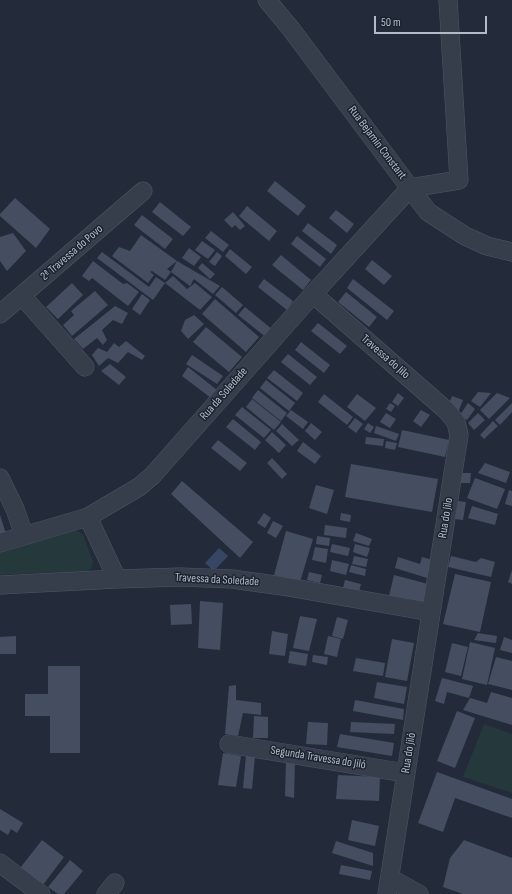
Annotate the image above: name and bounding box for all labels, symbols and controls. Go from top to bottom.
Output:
scale bar [376,8,489,34]
text: 50 m [381,15,401,30]
street label: Rua Bejamin Constant [345,103,409,183]
street label: 2ª Travessa do Povo [38,222,106,284]
street label: Travessa do Jilo [358,332,412,382]
street label: Rua da Soledade [197,365,251,423]
street label: Rua do Jilo [436,497,456,539]
street label: Travessa da Soledade [175,571,259,589]
street label: Rua do Jiló [399,732,419,774]
street label: Segunda Travessa do Jiló [269,743,367,773]

